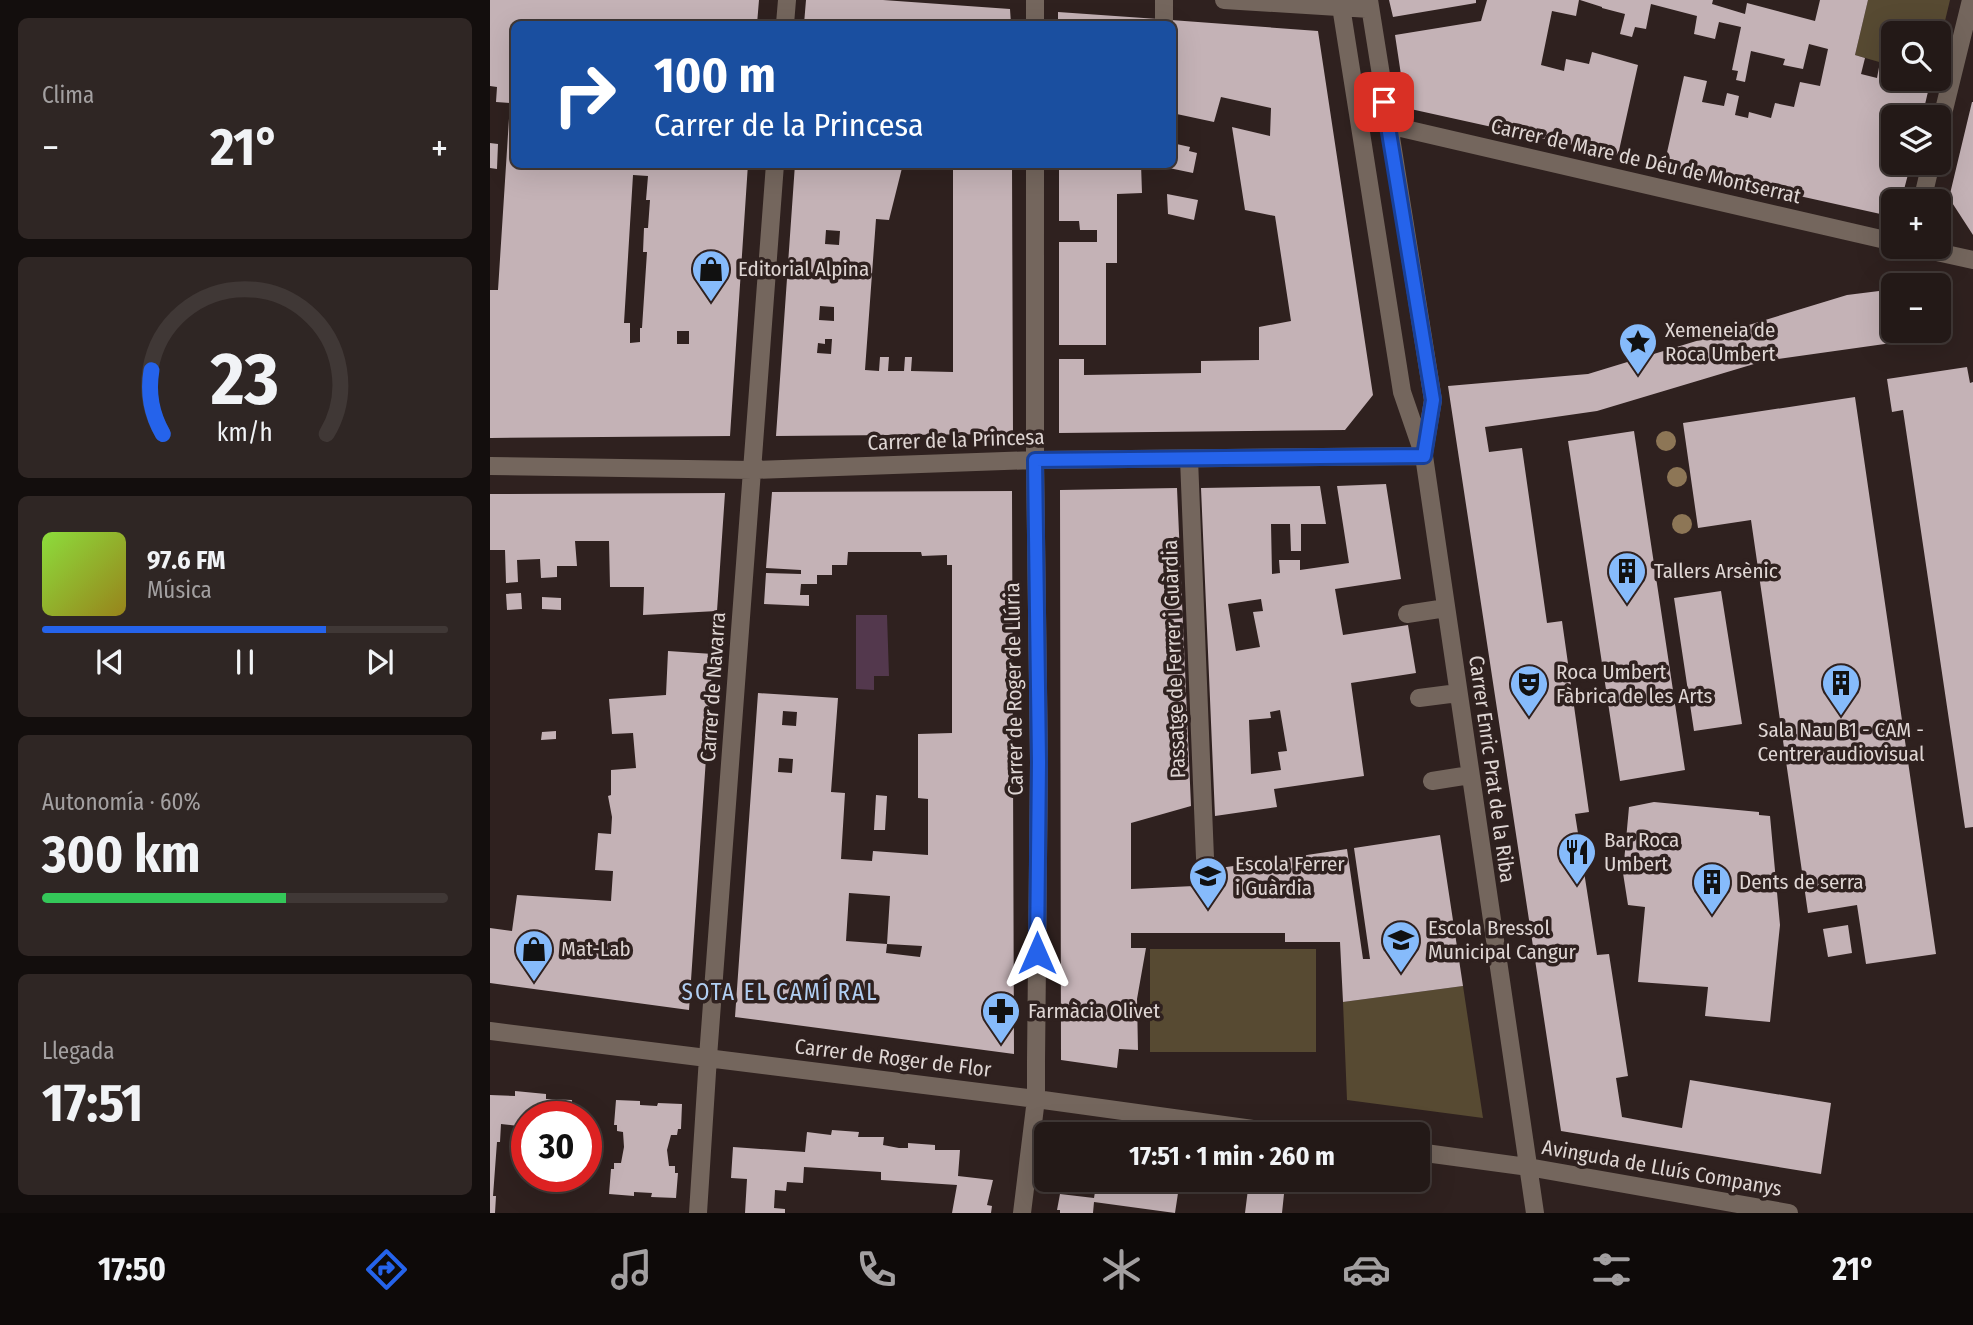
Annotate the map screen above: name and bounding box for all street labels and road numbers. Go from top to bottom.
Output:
street label: Carrer de Mare de Déu de Montserrat [1488,113,1804,209]
street label: Carrer de la Princesa [867,424,1045,456]
street label: Passatge de Ferrer i Guàrdia [1157,539,1191,779]
street label: Carrer de Roger de Llúria [999,582,1029,796]
street label: Carrer de Navarra [695,611,731,763]
street label: Carrer Enric Prat de la Riba [1463,654,1521,884]
street label: Carrer de Roger de Flor [793,1033,993,1083]
street label: Avinguda de Lluís Companys [1540,1134,1784,1202]

